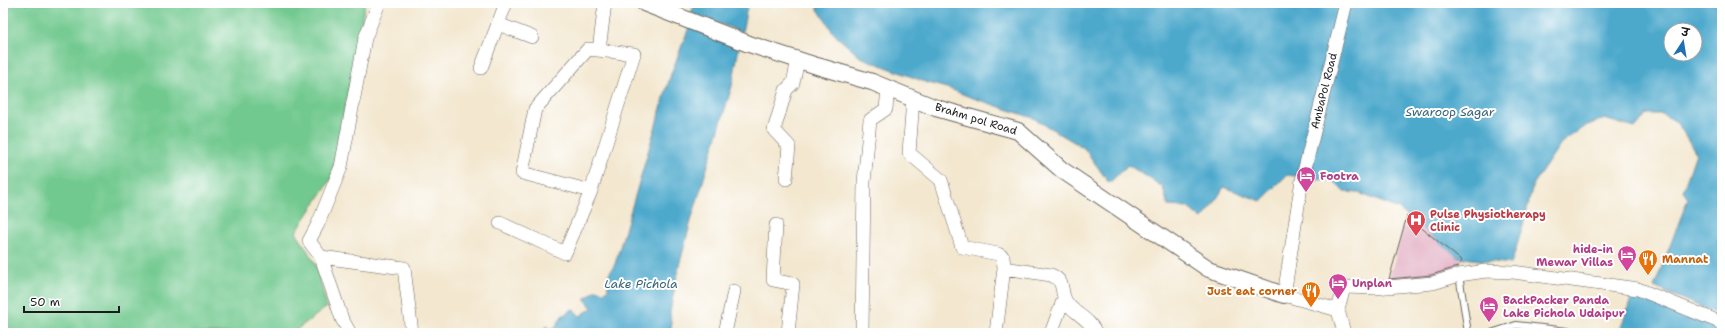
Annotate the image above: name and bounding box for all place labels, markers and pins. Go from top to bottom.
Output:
hotel icon: Footra [1295,165,1317,193]
place label: Footra [1320,169,1359,184]
place label: Pulse Physiotherapy Clinic [1430,207,1546,235]
hospital icon: Pulse Physiotherapy Clinic [1405,209,1427,237]
place label: hide-in Mewar Villas [1536,242,1614,270]
hotel icon: hide-in Mewar Villas [1616,244,1638,272]
restaurant icon: Mannat [1637,248,1659,276]
place label: Mannat [1662,252,1709,267]
hotel icon: Unplan [1327,272,1349,300]
place label: Unplan [1352,276,1393,291]
restaurant icon: Just eat corner [1300,280,1322,308]
place label: Just eat corner [1207,284,1297,299]
place label: BackPacker Panda Lake Pichola Udaipur [1503,293,1625,321]
hotel icon: BackPacker Panda Lake Pichola Udaipur [1478,295,1500,323]

